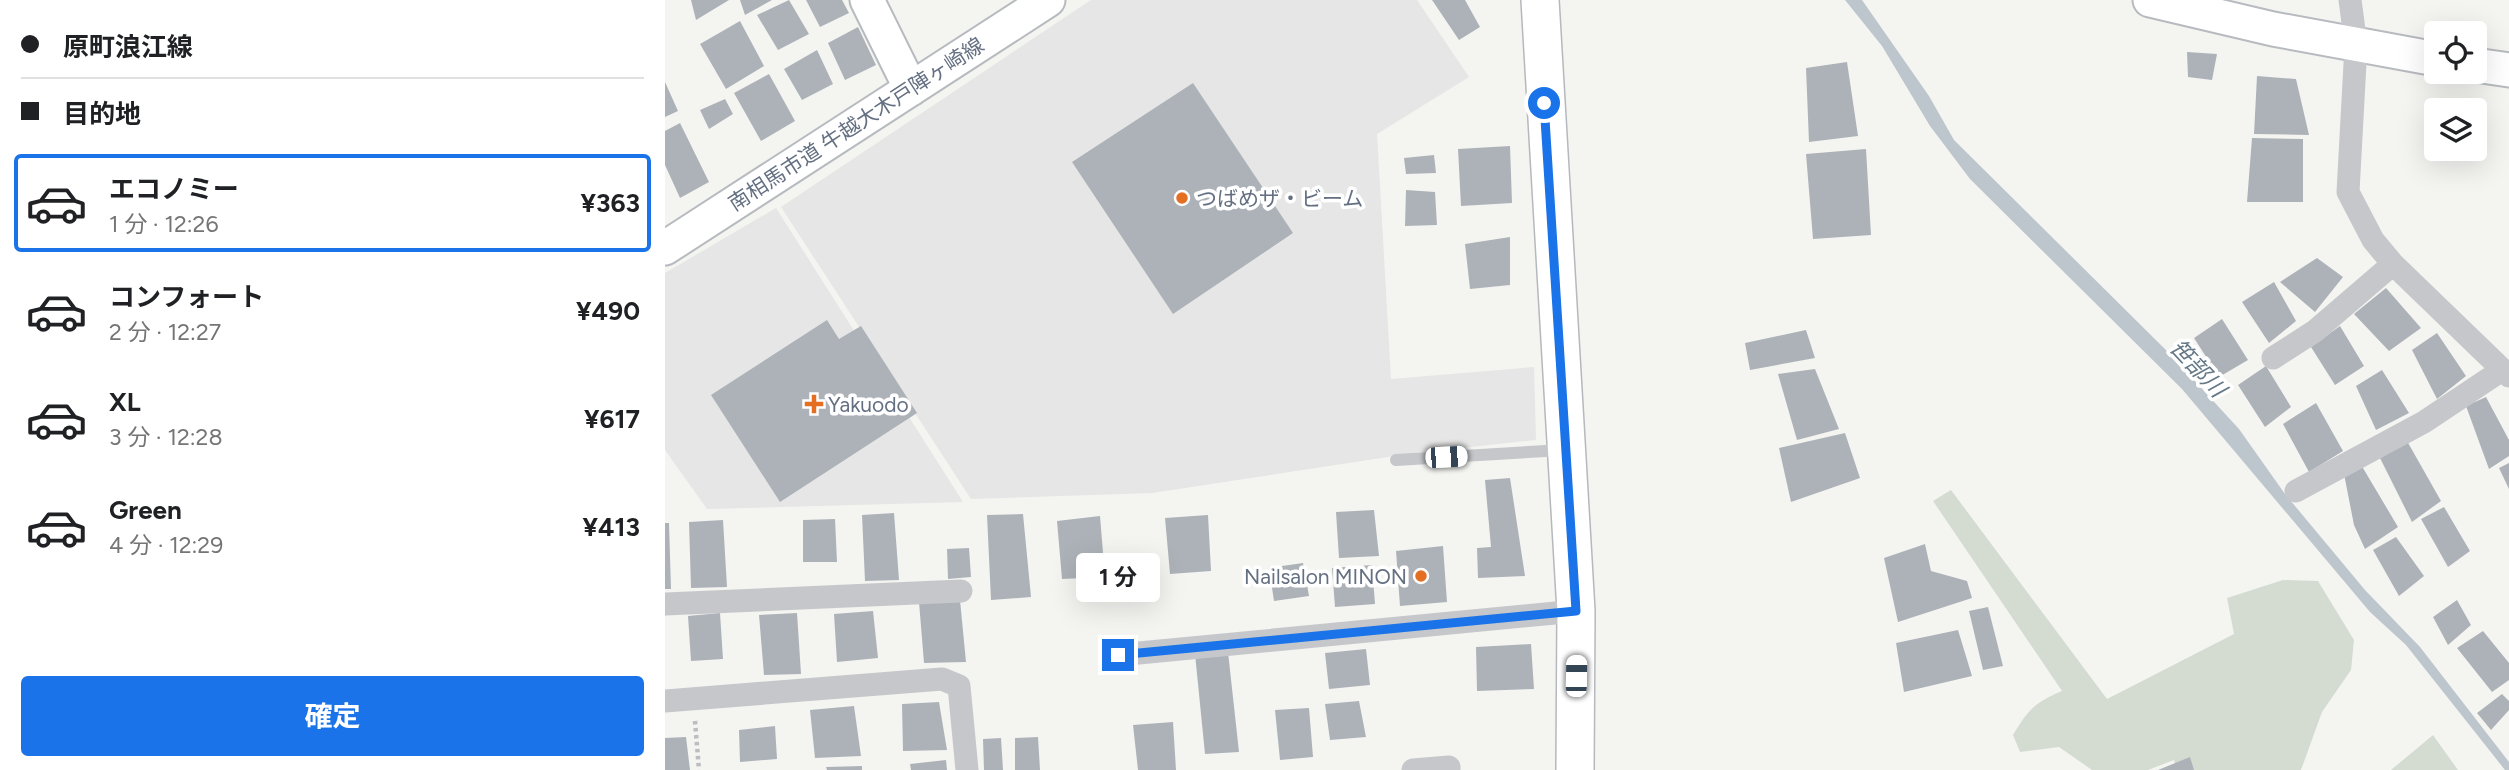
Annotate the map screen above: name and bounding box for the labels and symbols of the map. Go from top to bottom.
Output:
street label: 南相馬市道 牛越大木戸陣ヶ崎線 [724,32,988,216]
route start [1528,87,1560,119]
place label: つばめザ・ビーム [1196,186,1363,211]
marker: つばめザ・ビーム [1174,190,1190,206]
water label: 笹部川 [2164,333,2234,405]
place label: Yakuodo [828,392,909,417]
marker: Yakuodo [806,396,822,412]
car [1425,445,1468,469]
callout: 1 分 [1076,554,1160,602]
place label: Nailsalon MINON [1244,564,1407,589]
marker: Nailsalon MINON [1413,568,1429,584]
route end [1102,639,1134,671]
car [1566,655,1587,697]

